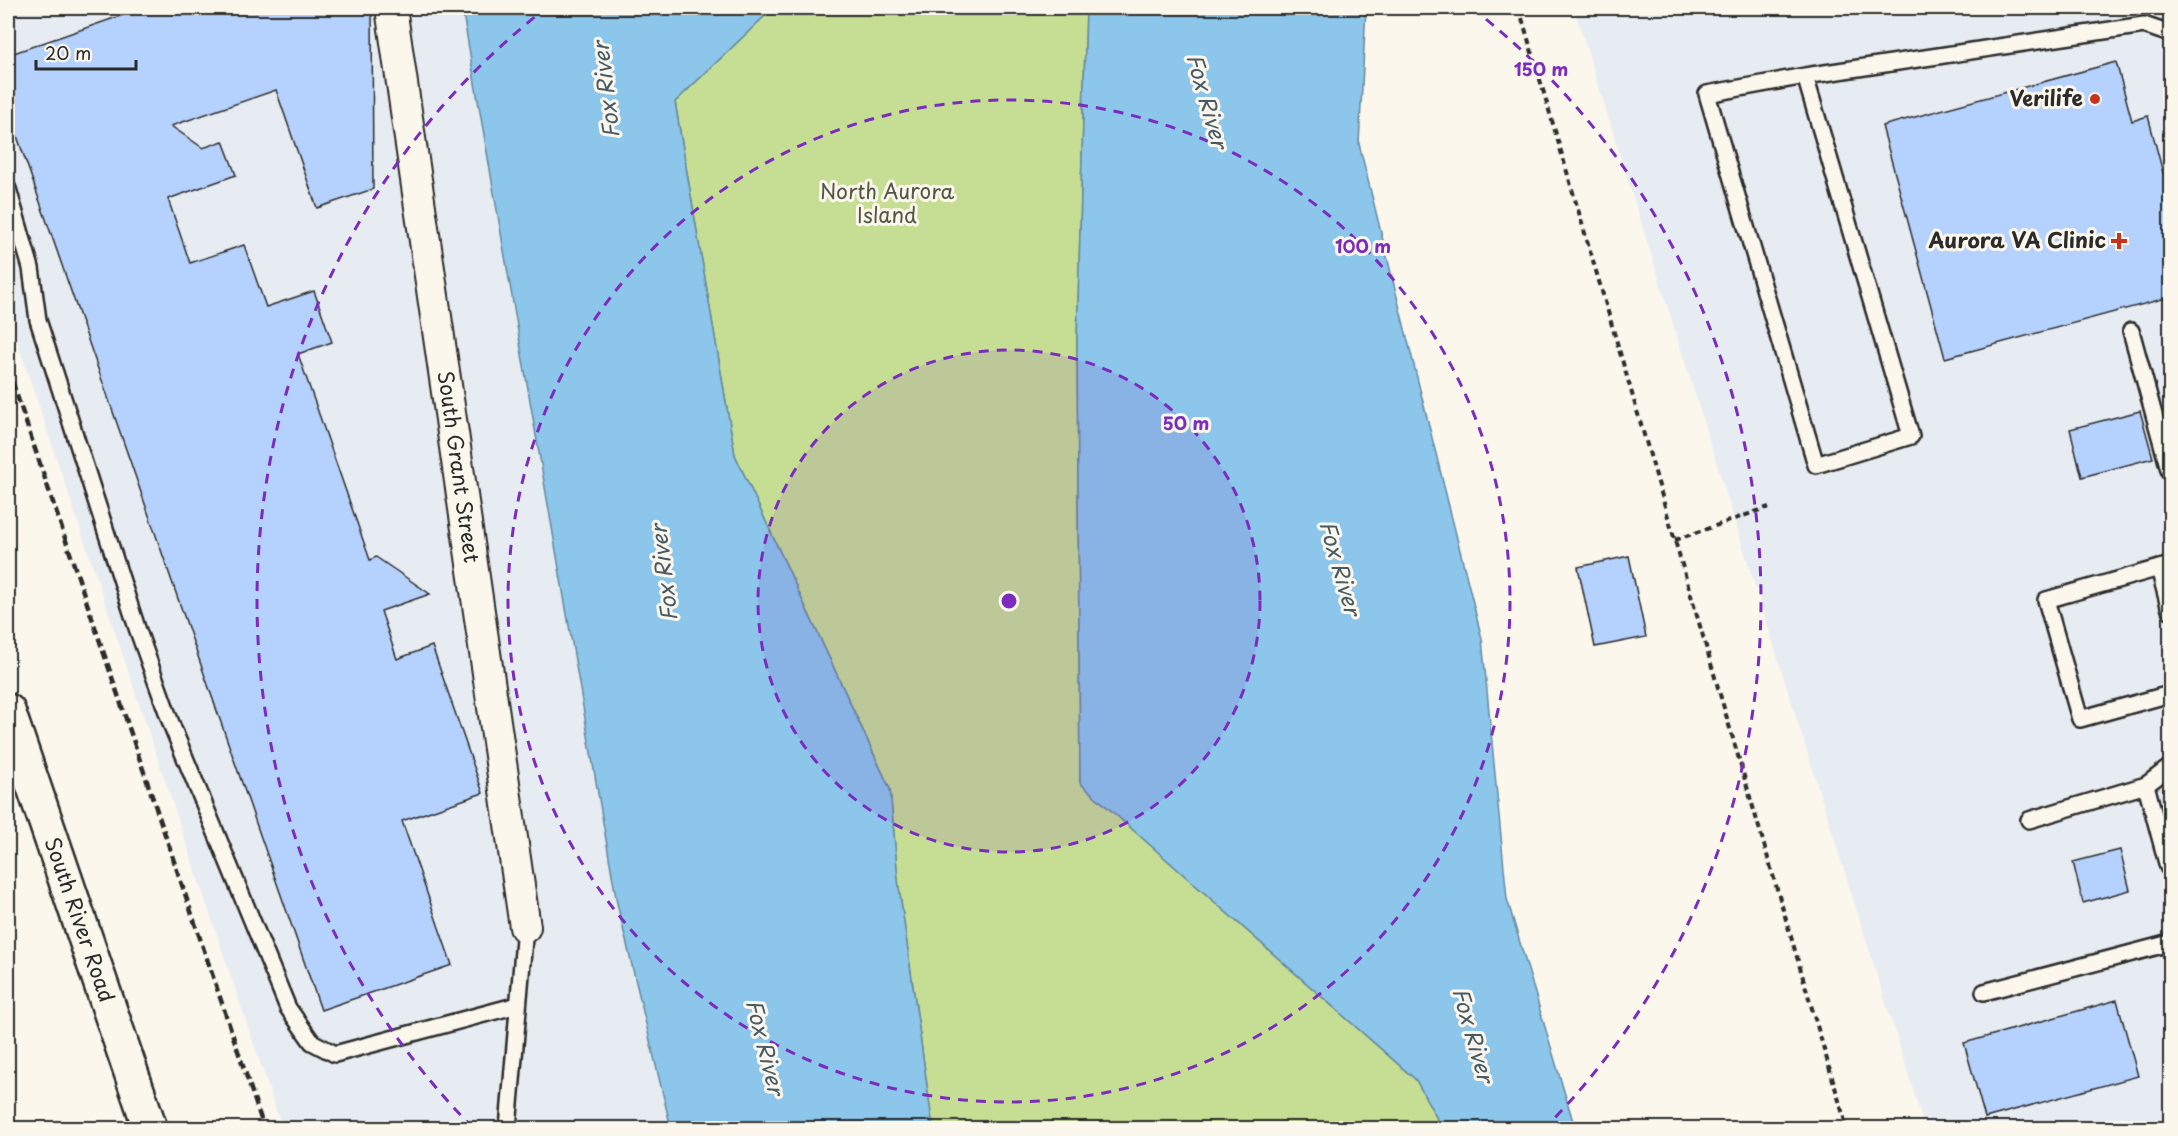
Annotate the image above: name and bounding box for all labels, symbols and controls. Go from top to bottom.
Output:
scale bar [36,33,136,71]
water label: Fox River [582,37,627,140]
text: 20 m [45,39,91,66]
water label: Fox River [1179,49,1239,155]
text: 150 m [1514,55,1568,82]
place label: Verilife [2009,81,2083,113]
marker: Verilife [2088,92,2102,106]
park label: North Aurora Island [820,174,954,230]
place label: Aurora VA Clinic [1927,223,2106,255]
text: 100 m [1335,232,1391,259]
marker: Aurora VA Clinic [2110,232,2128,250]
street label: South Grant Street [431,369,489,565]
text: 50 m [1163,409,1209,436]
water label: Fox River [1312,516,1372,622]
water label: Fox River [640,520,685,623]
centre of rings [999,591,1019,611]
street label: South River Road [38,833,124,1006]
water label: Fox River [1445,983,1505,1089]
water label: Fox River [739,995,795,1101]

